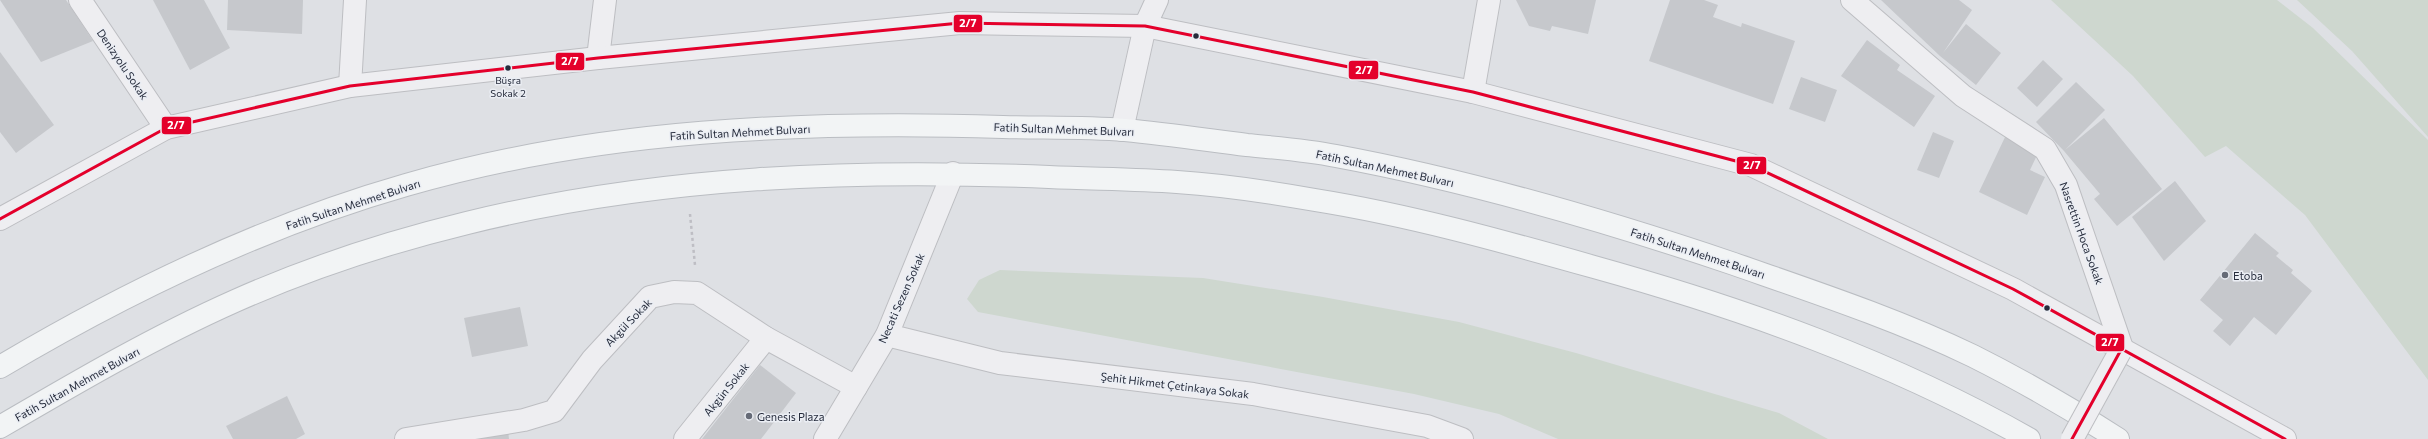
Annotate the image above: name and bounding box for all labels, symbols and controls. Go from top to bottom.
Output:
line badge: 2/7 [953,14,983,33]
text: 2/7 [959,16,977,29]
street label: Denizyolu Sokak [95,26,151,102]
unlabelled marker [1191,31,1201,41]
line badge: 2/7 [555,52,585,71]
text: 2/7 [561,54,579,67]
line badge: 2/7 [1348,60,1379,80]
marker: Büşra Sokak 2 [503,63,513,73]
text: 2/7 [1355,63,1373,76]
place label: Büşra Sokak 2 [490,74,526,99]
line badge: 2/7 [161,116,192,135]
text: 2/7 [167,118,185,131]
street label: Fatih Sultan Mehmet Bulvarı [993,120,1135,138]
street label: Fatih Sultan Mehmet Bulvarı [669,122,811,142]
street label: Fatih Sultan Mehmet Bulvarı [1315,147,1455,189]
line badge: 2/7 [1736,156,1767,175]
text: 2/7 [1743,158,1761,171]
street label: Fatih Sultan Mehmet Bulvarı [284,176,422,232]
street label: Nasrettin Hoca Sokak [2057,180,2107,286]
street label: Fatih Sultan Mehmet Bulvarı [1629,225,1767,281]
street label: Necati Sezen Sokak [875,251,927,345]
place label: Etoba [2233,269,2263,282]
marker: Etoba [2220,270,2230,280]
street label: Akgül Sokak [602,295,654,349]
unlabelled marker [2042,303,2052,313]
line badge: 2/7 [2095,333,2125,352]
text: 2/7 [2101,335,2119,348]
street label: Fatih Sultan Mehmet Bulvarı [12,344,142,424]
street label: Akgün Sokak [701,360,751,418]
street label: Şehit Hikmet Çetinkaya Sokak [1100,369,1250,401]
place label: Genesis Plaza [757,410,825,423]
marker: Genesis Plaza [744,411,754,421]

